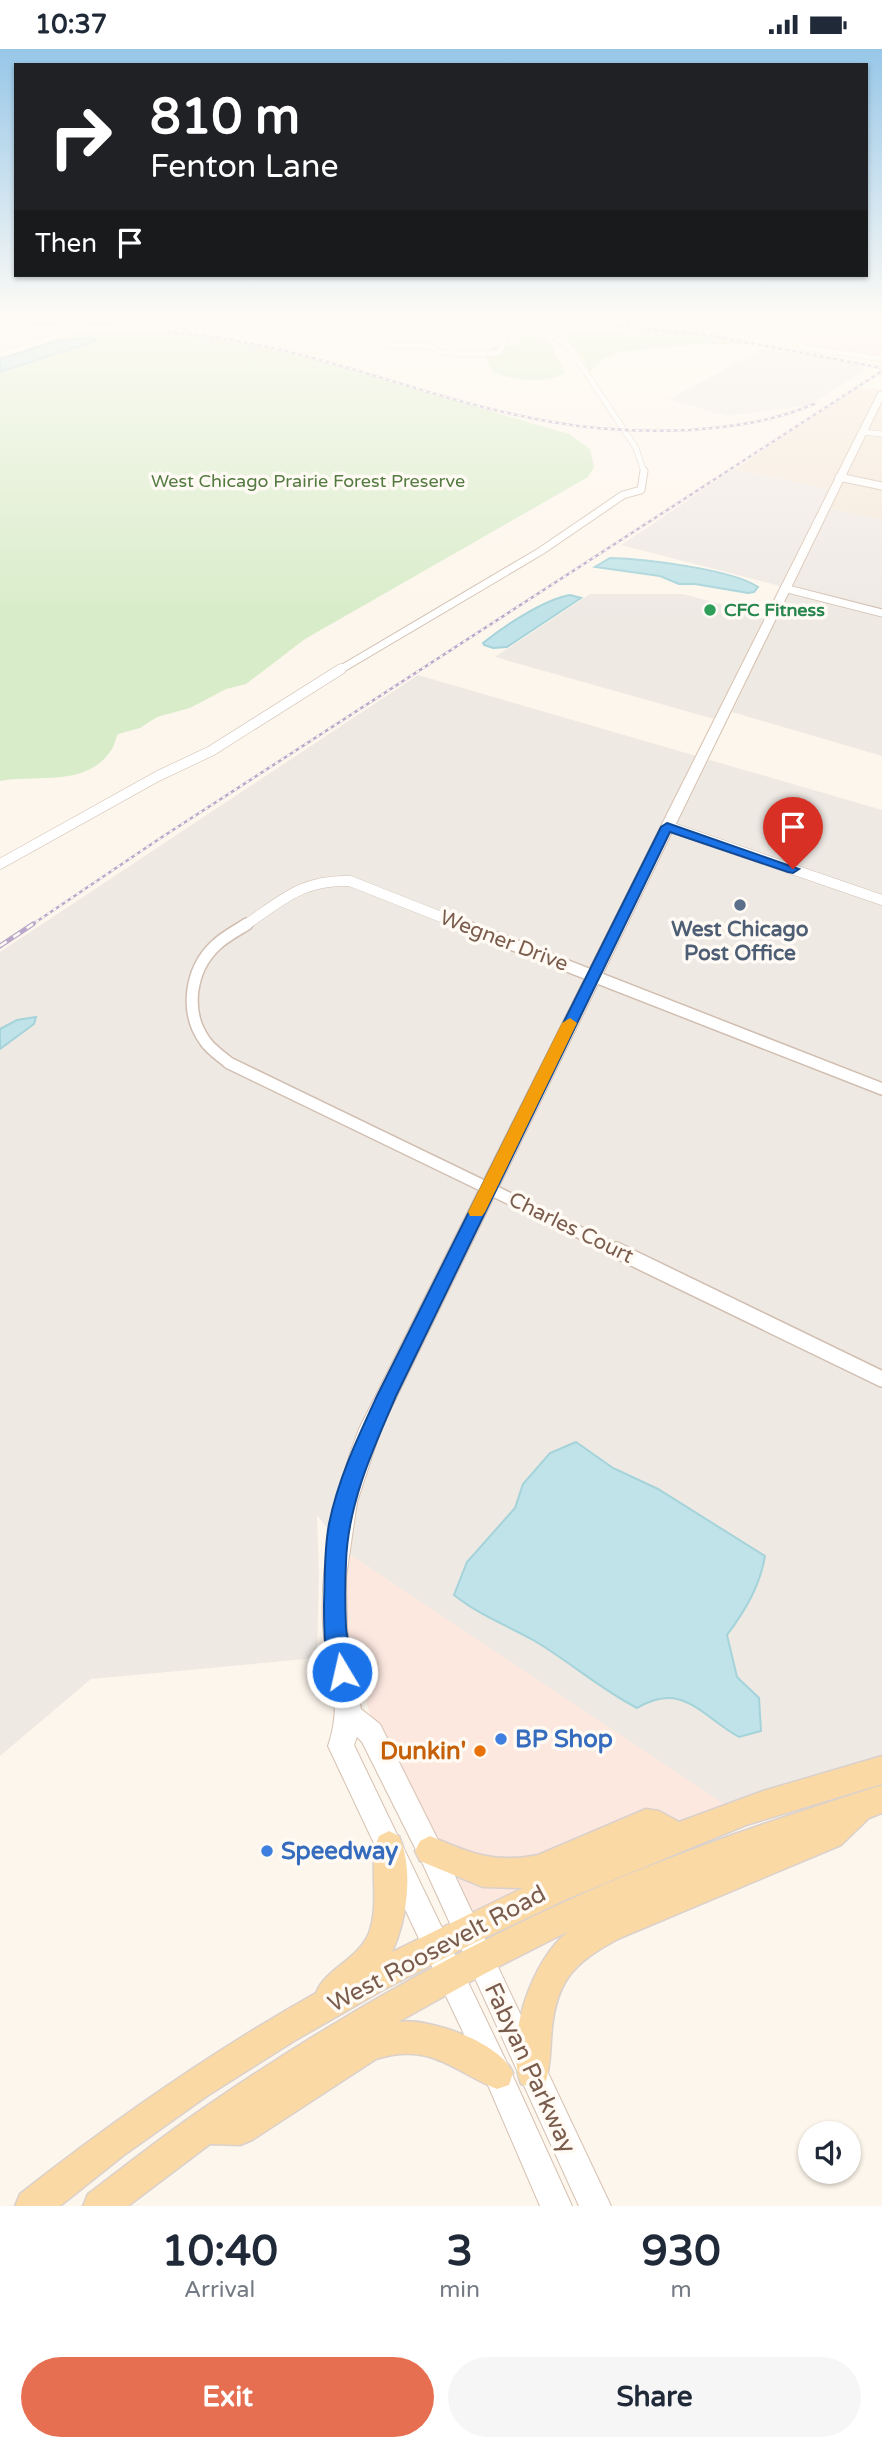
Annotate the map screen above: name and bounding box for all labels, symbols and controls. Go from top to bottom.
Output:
text: 10:37 [35,9,107,40]
text: 810 m [150,88,300,147]
icon: right [35,91,126,182]
text: Fenton Lane [150,148,339,186]
icon: arrive [111,224,149,262]
text: Then [35,228,97,259]
park label: West Chicago Prairie Forest Preserve [151,470,465,492]
place label: CFC Fitness [724,599,825,621]
marker: CFC Fitness [702,602,718,618]
pin [763,797,823,869]
icon: arrive [774,808,812,846]
marker: West Chicago Post Office [732,897,748,913]
street label: Wegner Drive [436,905,572,977]
place label: West Chicago Post Office [671,917,809,966]
street label: Charles Court [505,1187,637,1269]
position arrow [305,1635,379,1709]
place label: BP Shop [515,1725,613,1754]
marker: BP Shop [493,1731,509,1747]
place label: Dunkin' [380,1737,466,1766]
marker: Dunkin' [472,1743,488,1759]
place label: Speedway [281,1837,398,1866]
marker: Speedway [259,1843,275,1859]
street label: West Roosevelt Road [323,1879,551,2019]
street label: Fabyan Parkway [478,1978,582,2158]
map controls [798,2121,861,2184]
button: sound [798,2121,861,2184]
text: 10:40 [161,2226,278,2277]
text: 3 [446,2226,473,2277]
text: 930 [641,2226,721,2277]
text: Arrival [184,2276,255,2304]
text: min [439,2276,480,2304]
text: m [670,2276,692,2304]
button: Exit [21,2357,434,2437]
button: Share [448,2357,861,2437]

